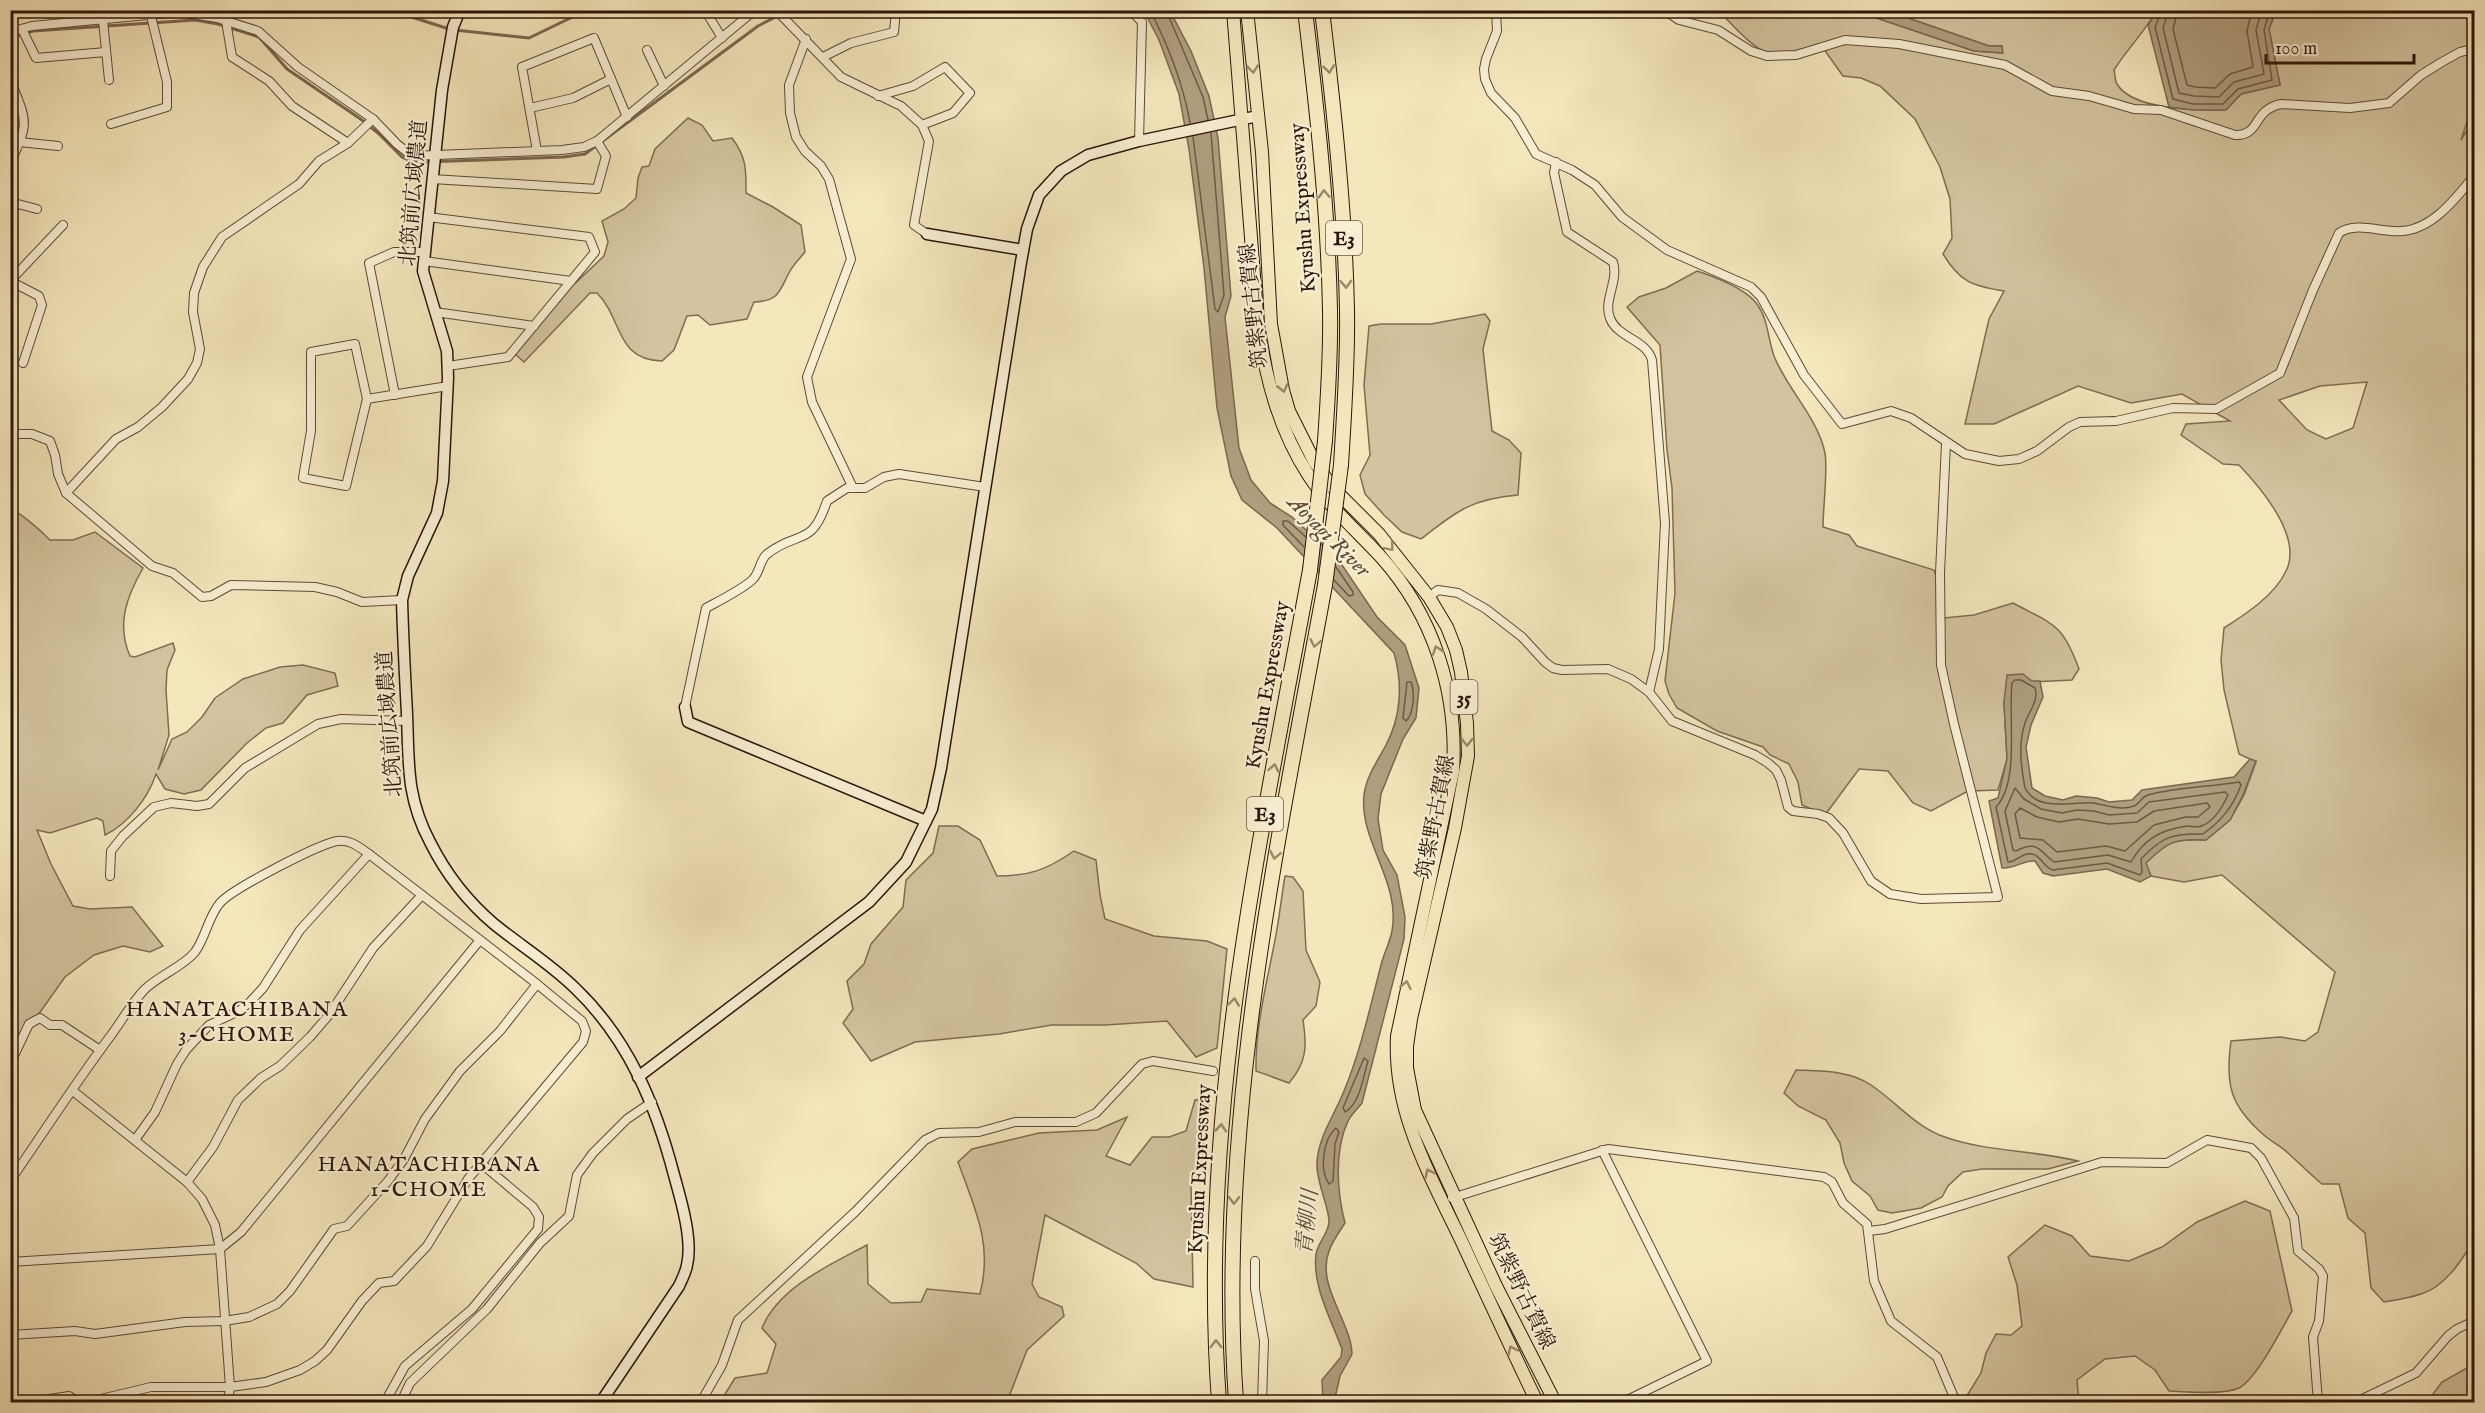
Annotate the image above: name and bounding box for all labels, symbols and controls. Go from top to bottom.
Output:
scale bar [2266,27,2414,65]
text: 100 m [2275,38,2317,61]
one-way arrow [1246,64,1259,73]
one-way arrow [1322,64,1335,73]
street label: 北筑前広域農道 [395,119,434,268]
street label: Kyushu Expressway [1284,121,1323,294]
one-way arrow [1318,190,1331,199]
road number: E3 [1326,221,1362,255]
street label: 筑紫野古賀線 [1234,242,1275,370]
one-way arrow [1340,279,1352,288]
one-way arrow [1276,383,1289,393]
water label: Aoyagi River [1280,488,1377,585]
one-way arrow [1383,540,1394,551]
street label: Kyushu Expressway [1240,598,1297,771]
one-way arrow [1309,638,1322,648]
one-way arrow [1431,645,1444,656]
street label: 北筑前広域農道 [372,650,409,798]
road number: 35 [1450,680,1478,714]
one-way arrow [1461,737,1474,746]
street label: 筑紫野古賀線 [1411,753,1462,882]
one-way arrow [1267,763,1279,773]
road number: E3 [1247,797,1283,831]
one-way arrow [1269,850,1282,860]
one-way arrow [1399,980,1412,990]
district label: HANATACHIBANA 3-CHOME [125,996,349,1049]
one-way arrow [1227,997,1239,1006]
street label: Kyushu Expressway [1183,1083,1218,1255]
one-way arrow [1214,1124,1227,1133]
district label: HANATACHIBANA 1-CHOME [317,1151,541,1204]
one-way arrow [1424,1169,1436,1180]
water label: 青柳川 [1291,1186,1326,1256]
one-way arrow [1227,1195,1240,1204]
street label: 筑紫野古賀線 [1481,1229,1560,1354]
one-way arrow [1210,1340,1222,1349]
one-way arrow [1507,1345,1519,1356]

